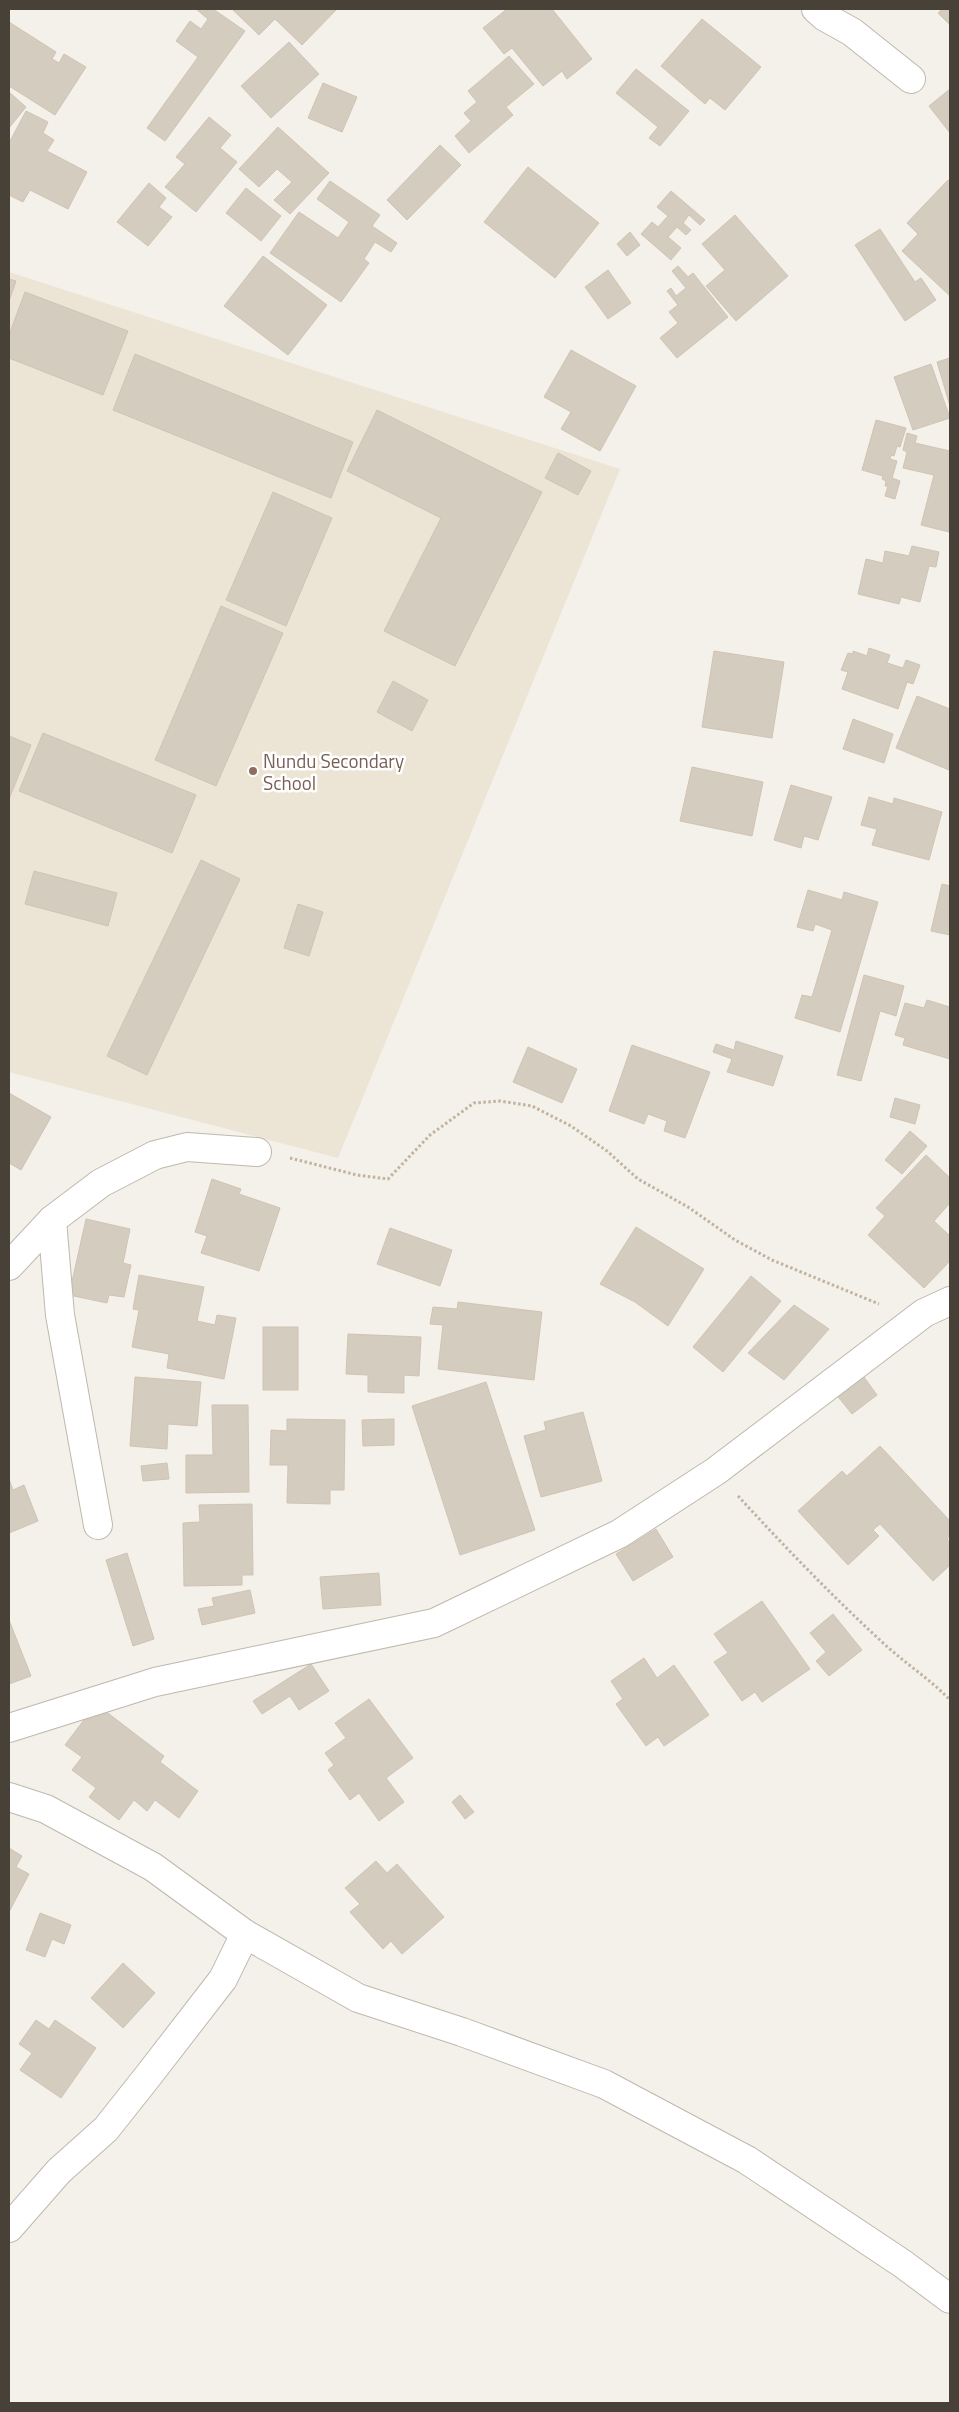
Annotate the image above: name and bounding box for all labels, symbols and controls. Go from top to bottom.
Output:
place label: Nundu Secondary School [263,746,404,797]
marker: Nundu Secondary School [247,765,259,777]

